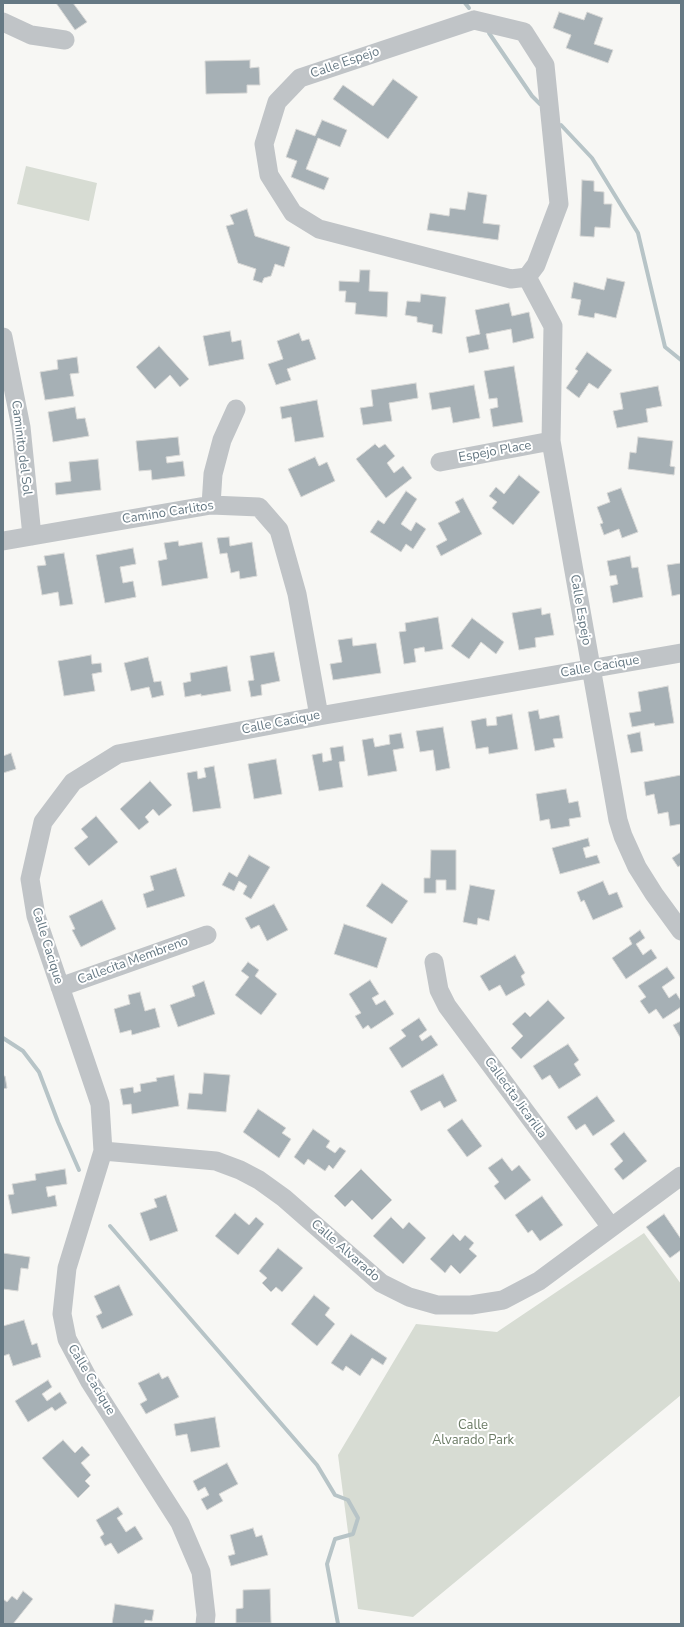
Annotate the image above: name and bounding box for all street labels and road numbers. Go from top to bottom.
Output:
street label: Calle Espejo [308,44,382,82]
street label: Caminito del Sol [7,400,35,496]
street label: Espejo Place [457,438,533,466]
street label: Camino Carlitos [121,498,215,528]
street label: Calle Espejo [566,573,594,647]
street label: Calle Cacique [559,652,641,682]
street label: Calle Cacique [240,708,322,738]
street label: Calle Cacique [28,906,66,986]
street label: Callecita Membreno [76,934,190,988]
street label: Callecita Jicarilla [480,1055,550,1141]
street label: Calle Alvarado [307,1217,383,1285]
street label: Calle Cacique [64,1342,118,1418]

